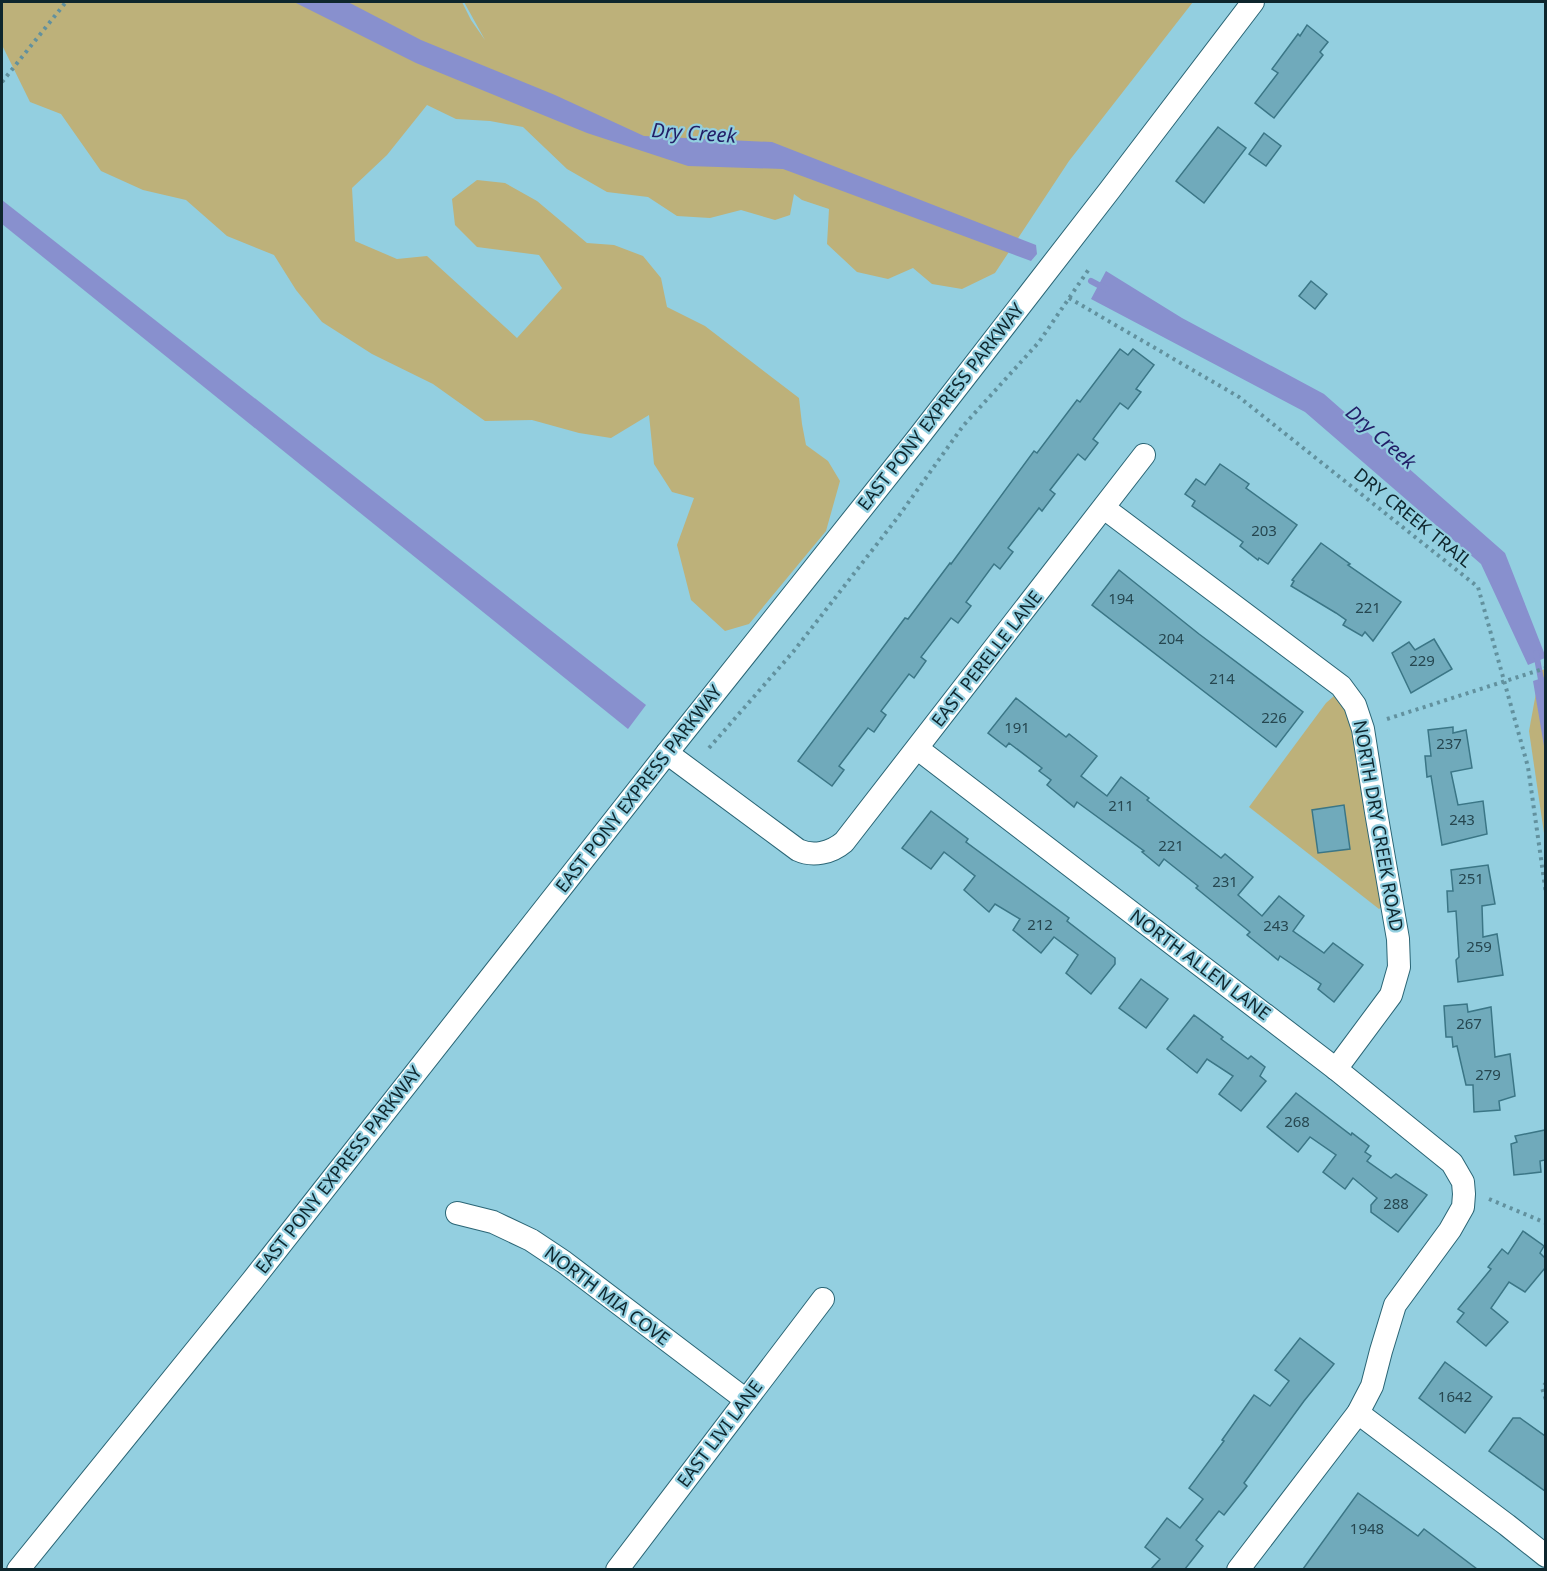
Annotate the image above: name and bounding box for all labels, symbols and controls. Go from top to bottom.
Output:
water label: Dry Creek [651,116,738,149]
street label: EAST PONY EXPRESS PARKWAY [852,297,1029,515]
water label: Dry Creek [1340,399,1423,475]
street label: DRY CREEK TRAIL [1349,462,1478,572]
house number: 203 [1251,520,1277,540]
street label: EAST PERELLE LANE [926,585,1047,731]
house number: 194 [1108,588,1134,608]
house number: 221 [1355,597,1381,617]
house number: 204 [1158,628,1184,648]
house number: 229 [1409,650,1435,670]
house number: 214 [1209,668,1235,688]
street label: EAST PONY EXPRESS PARKWAY [550,679,727,897]
house number: 226 [1261,707,1287,727]
house number: 191 [1004,717,1030,737]
street label: NORTH DRY CREEK ROAD [1349,718,1409,933]
house number: 237 [1436,733,1462,753]
house number: 211 [1108,795,1134,815]
house number: 243 [1449,809,1475,829]
house number: 221 [1158,835,1184,855]
house number: 251 [1458,868,1484,888]
house number: 231 [1212,871,1238,891]
street label: NORTH ALLEN LANE [1125,903,1276,1025]
house number: 212 [1027,914,1053,934]
house number: 243 [1263,915,1289,935]
house number: 259 [1466,936,1492,956]
house number: 267 [1456,1013,1482,1033]
street label: EAST PONY EXPRESS PARKWAY [250,1060,427,1278]
house number: 279 [1475,1064,1501,1084]
house number: 268 [1284,1111,1310,1131]
house number: 288 [1383,1193,1409,1213]
street label: NORTH MIA COVE [540,1240,675,1350]
street label: EAST LIVI LANE [671,1375,767,1492]
house number: 1642 [1438,1386,1472,1406]
house number: 1948 [1350,1518,1384,1538]

